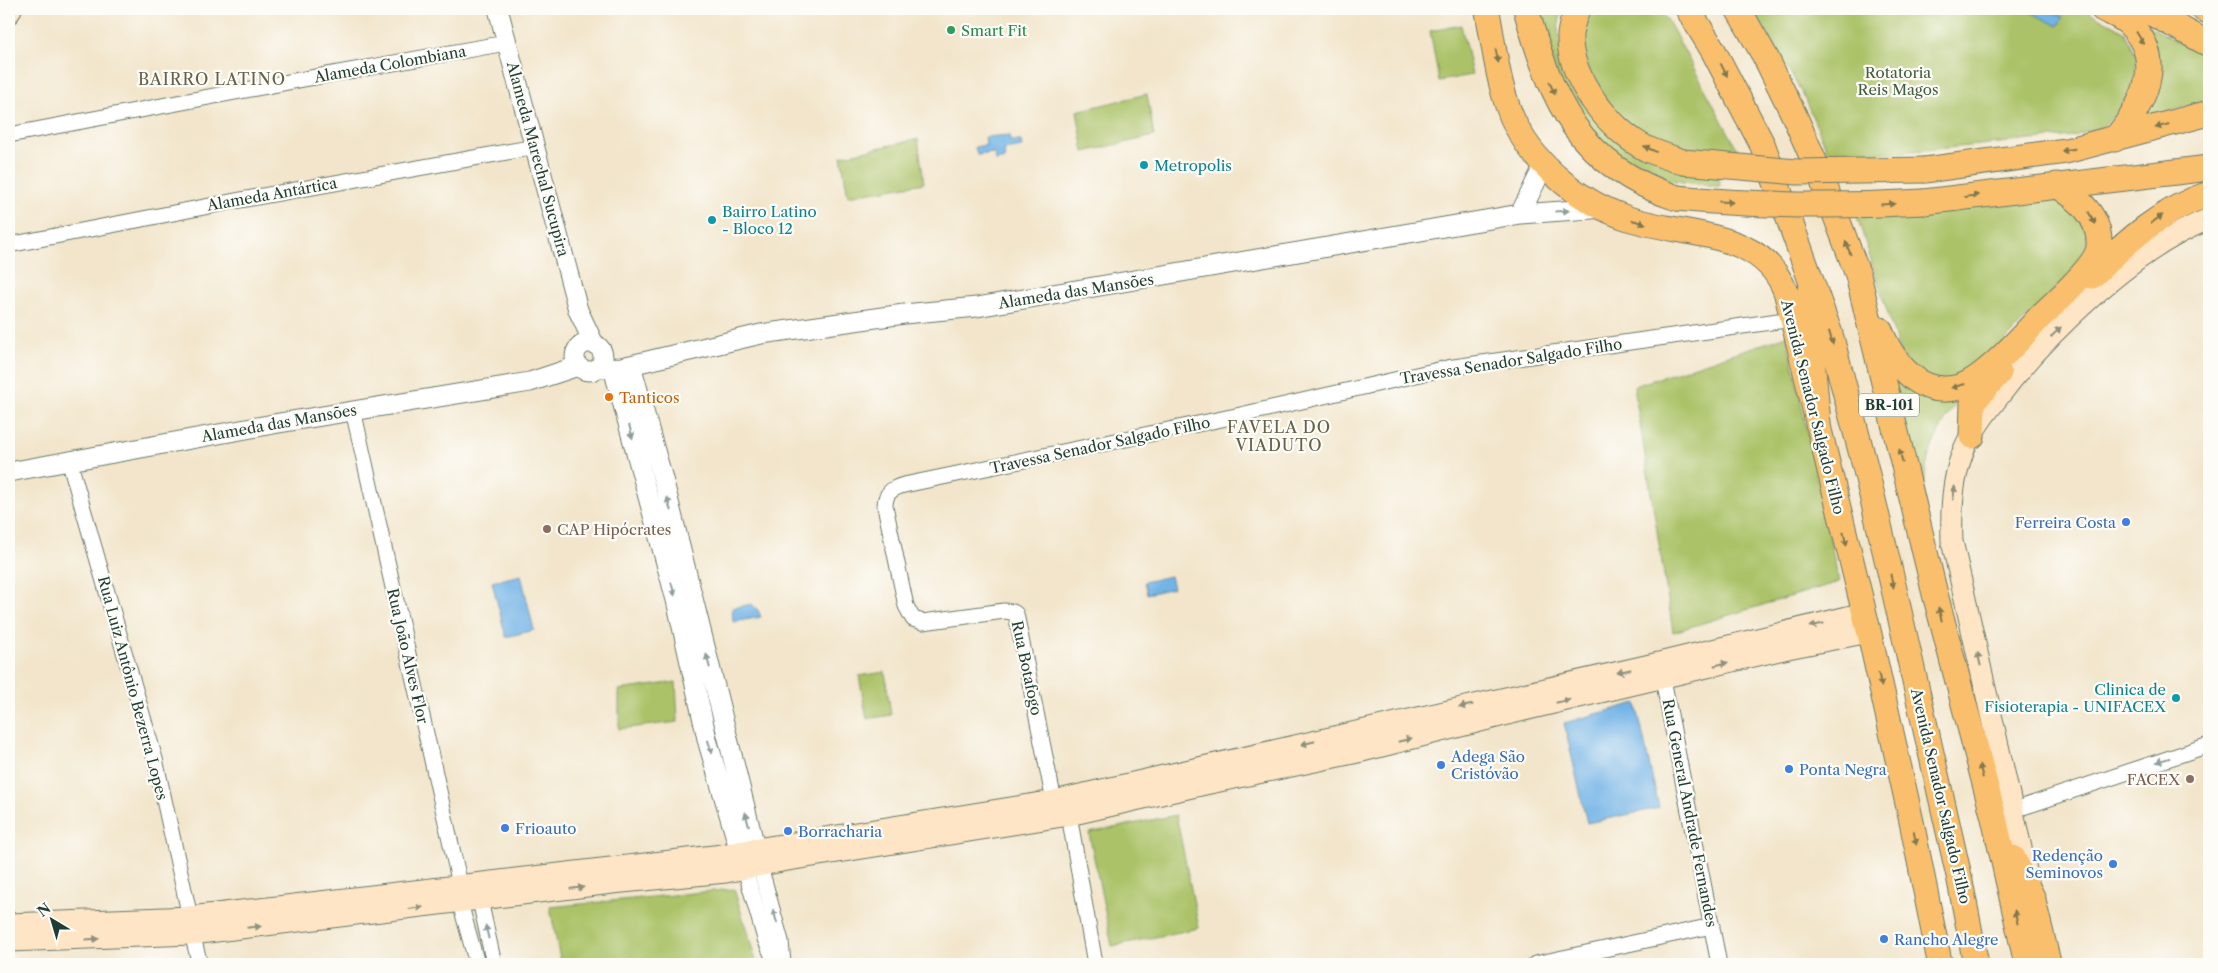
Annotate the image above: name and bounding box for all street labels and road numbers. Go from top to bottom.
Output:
street label: Alameda Colombiana [312,41,468,87]
street label: Alameda Marechal Sucupira [503,58,573,259]
street label: Alameda Antártica [204,173,339,215]
street label: Alameda das Mansões [996,269,1155,313]
street label: Avenida Senador Salgado Filho [1777,297,1849,516]
street label: Travessa Senador Salgado Filho [1399,334,1623,388]
road number: BR-101 [1859,394,1919,416]
street label: Alameda das Mansões [199,400,358,446]
street label: Travessa Senador Salgado Filho [988,412,1212,478]
street label: Rua Luiz Antônio Bezerra Lopes [94,574,172,802]
street label: Rua João Alves Flor [383,586,433,726]
street label: Rua Botafogo [1008,619,1046,717]
street label: Avenida Senador Salgado Filho [1907,685,1975,906]
street label: Rua General Andrade Fernandes [1659,697,1721,929]

